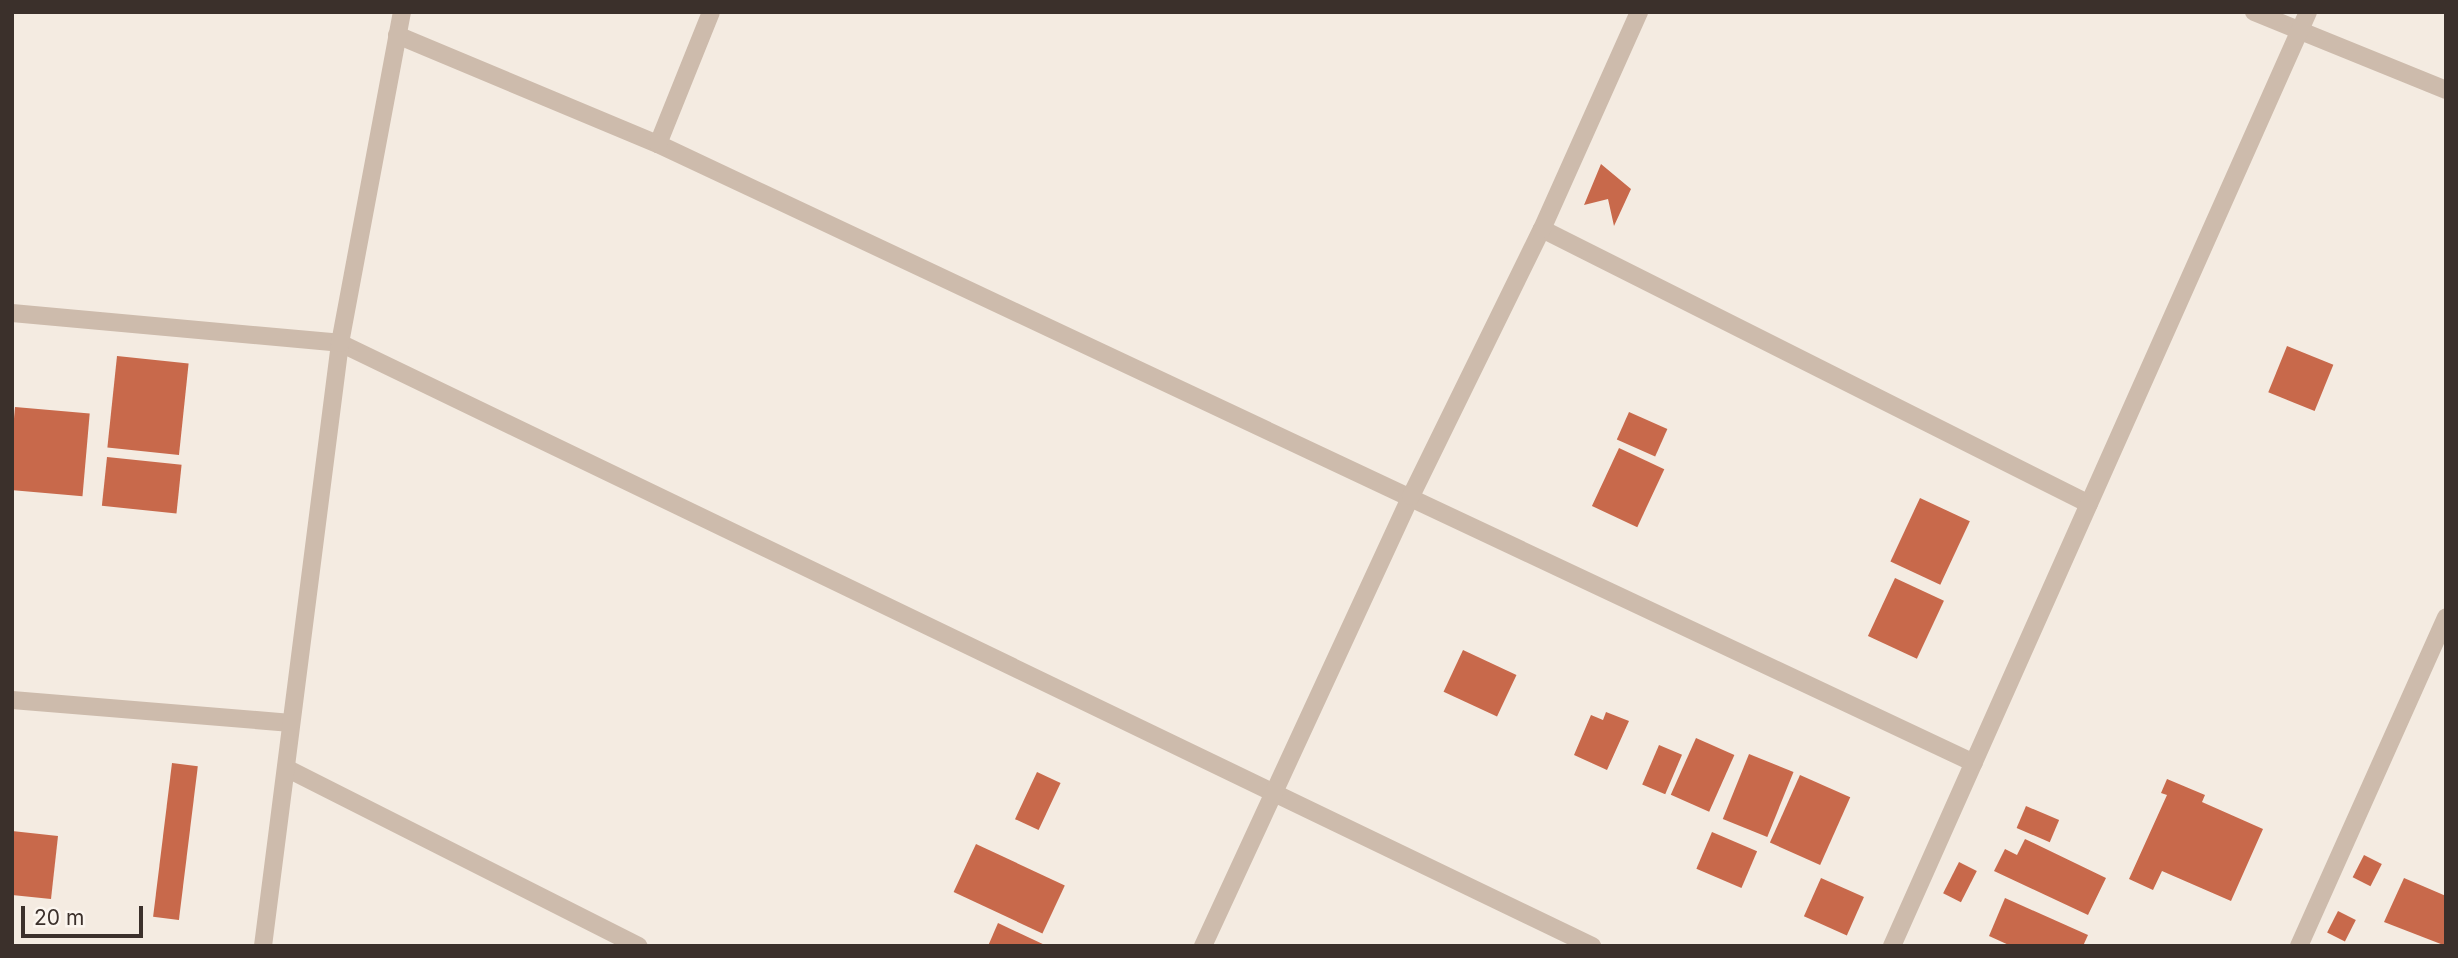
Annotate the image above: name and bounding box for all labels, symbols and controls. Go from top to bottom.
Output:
scale bar [24,892,147,936]
text: 20 m [34,905,84,930]

